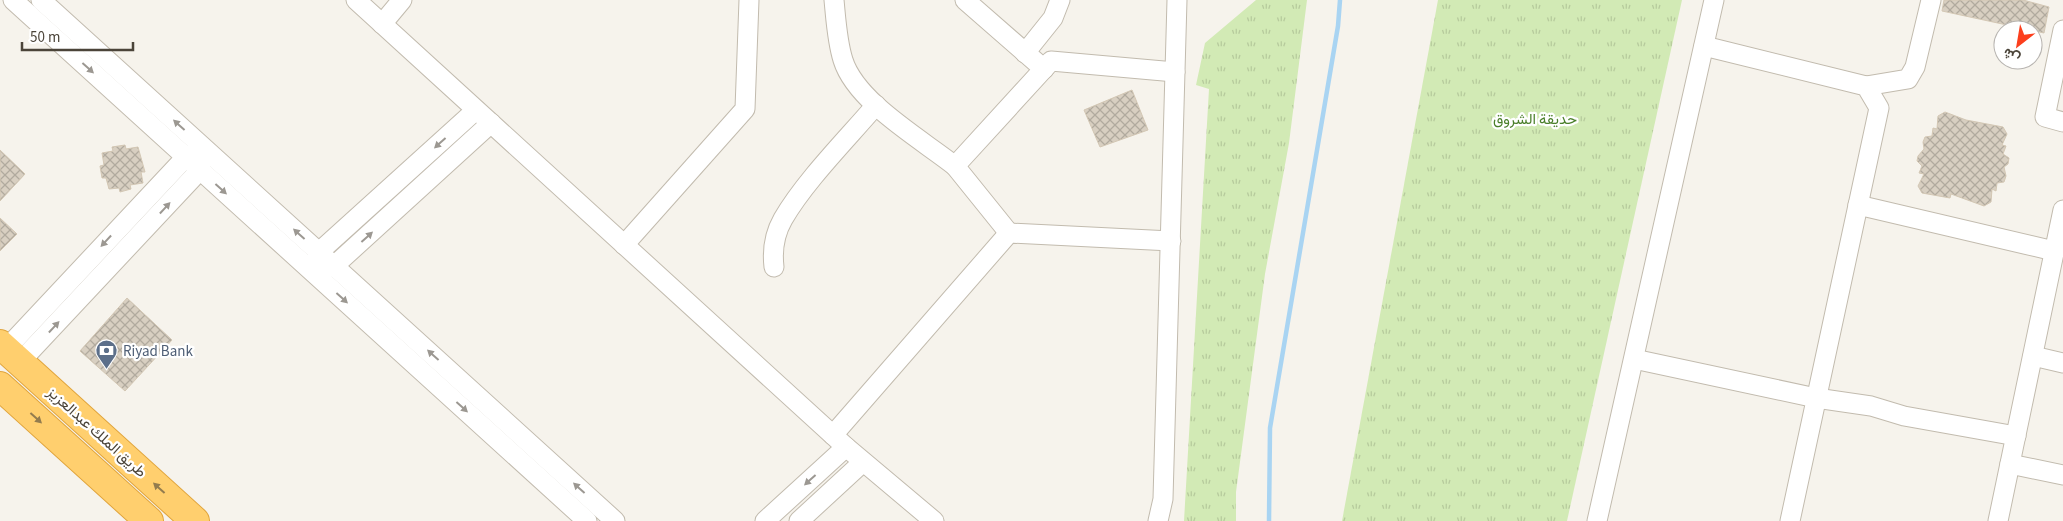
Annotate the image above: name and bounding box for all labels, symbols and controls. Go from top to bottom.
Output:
scale bar [22,20,134,52]
north arrow [1993,20,2043,70]
text: 50 m [30,27,60,48]
text: ش [1999,42,2024,68]
one-way arrow [81,62,93,74]
park label: حديقة الشروق [1493,109,1577,130]
one-way arrow [173,119,185,131]
one-way arrow [435,137,447,149]
one-way arrow [215,183,227,195]
one-way arrow [159,202,171,214]
one-way arrow [294,228,306,240]
one-way arrow [360,231,372,243]
one-way arrow [100,235,112,247]
one-way arrow [335,292,347,304]
one-way arrow [48,321,60,333]
bank icon: Riyad Bank [95,339,119,370]
place label: Riyad Bank [123,341,193,362]
one-way arrow [426,350,439,361]
street label: طريق الملك عبدالعزيز [42,381,151,483]
one-way arrow [455,401,467,413]
one-way arrow [30,413,43,424]
one-way arrow [804,474,816,486]
one-way arrow [153,482,165,494]
one-way arrow [573,482,585,494]

